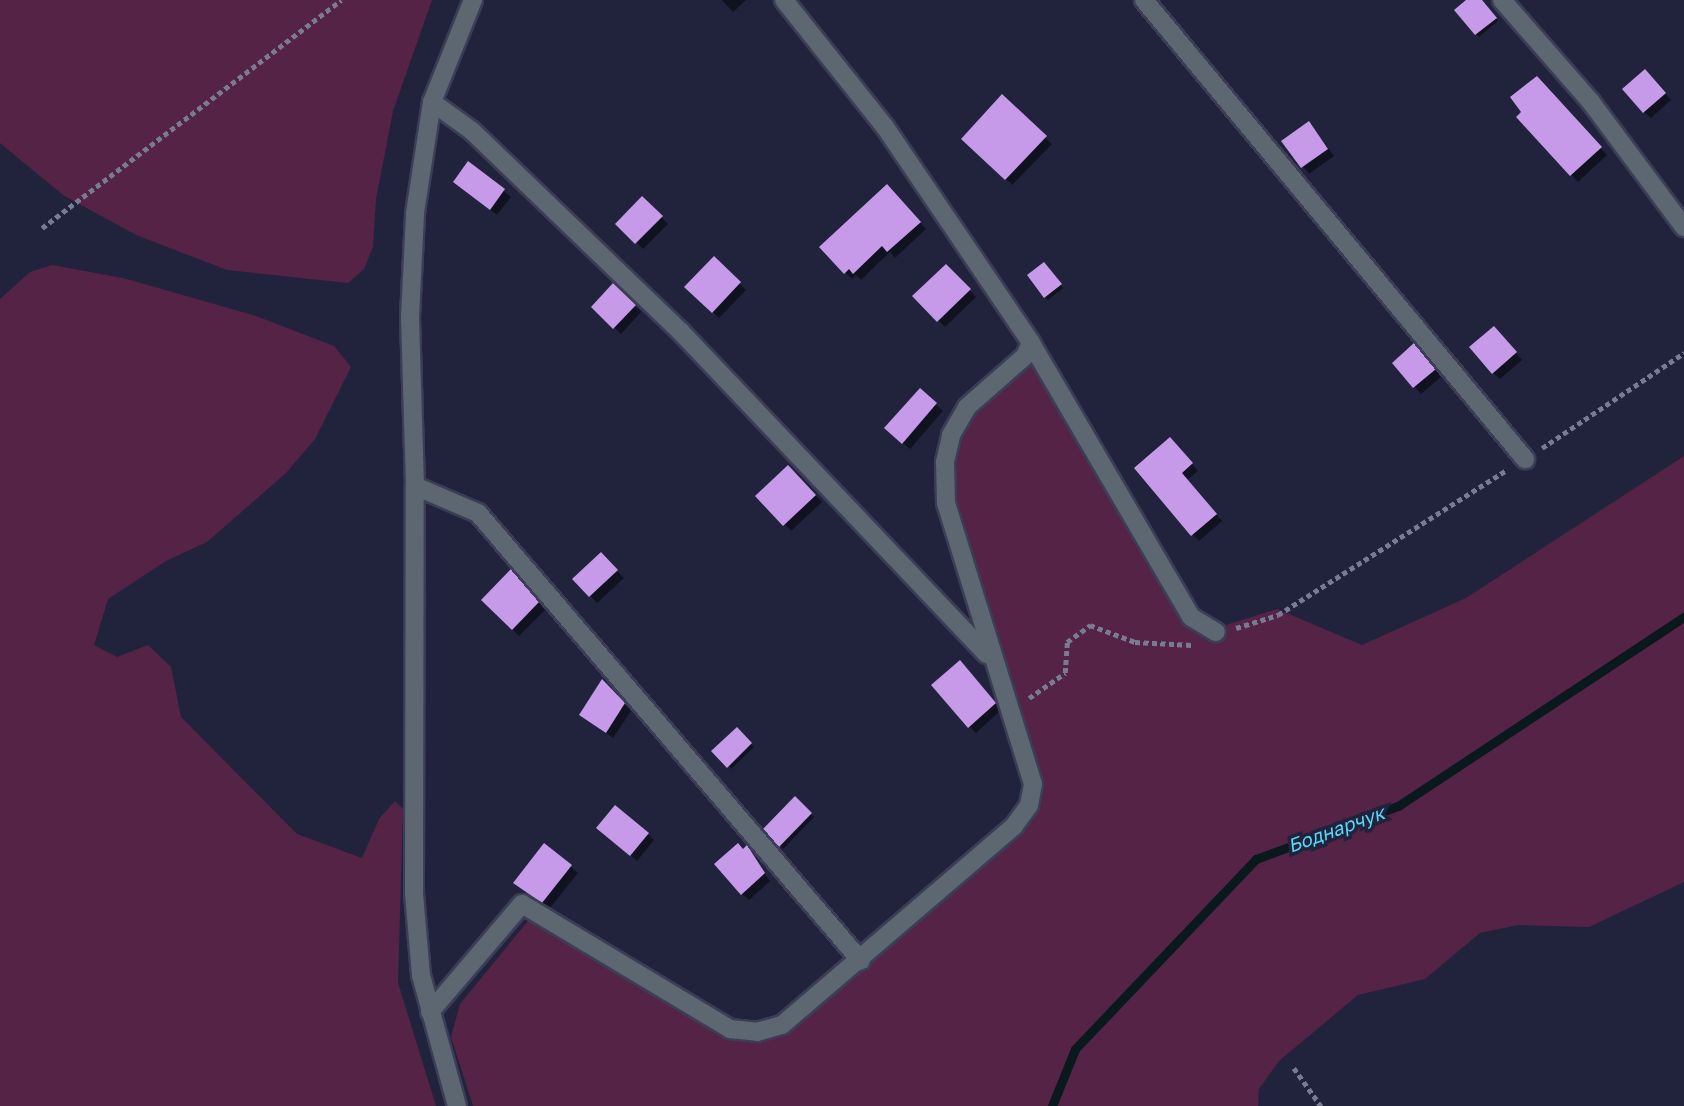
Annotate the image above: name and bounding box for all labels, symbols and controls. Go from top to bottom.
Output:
water label: Боднарчук [1284,801,1388,857]

